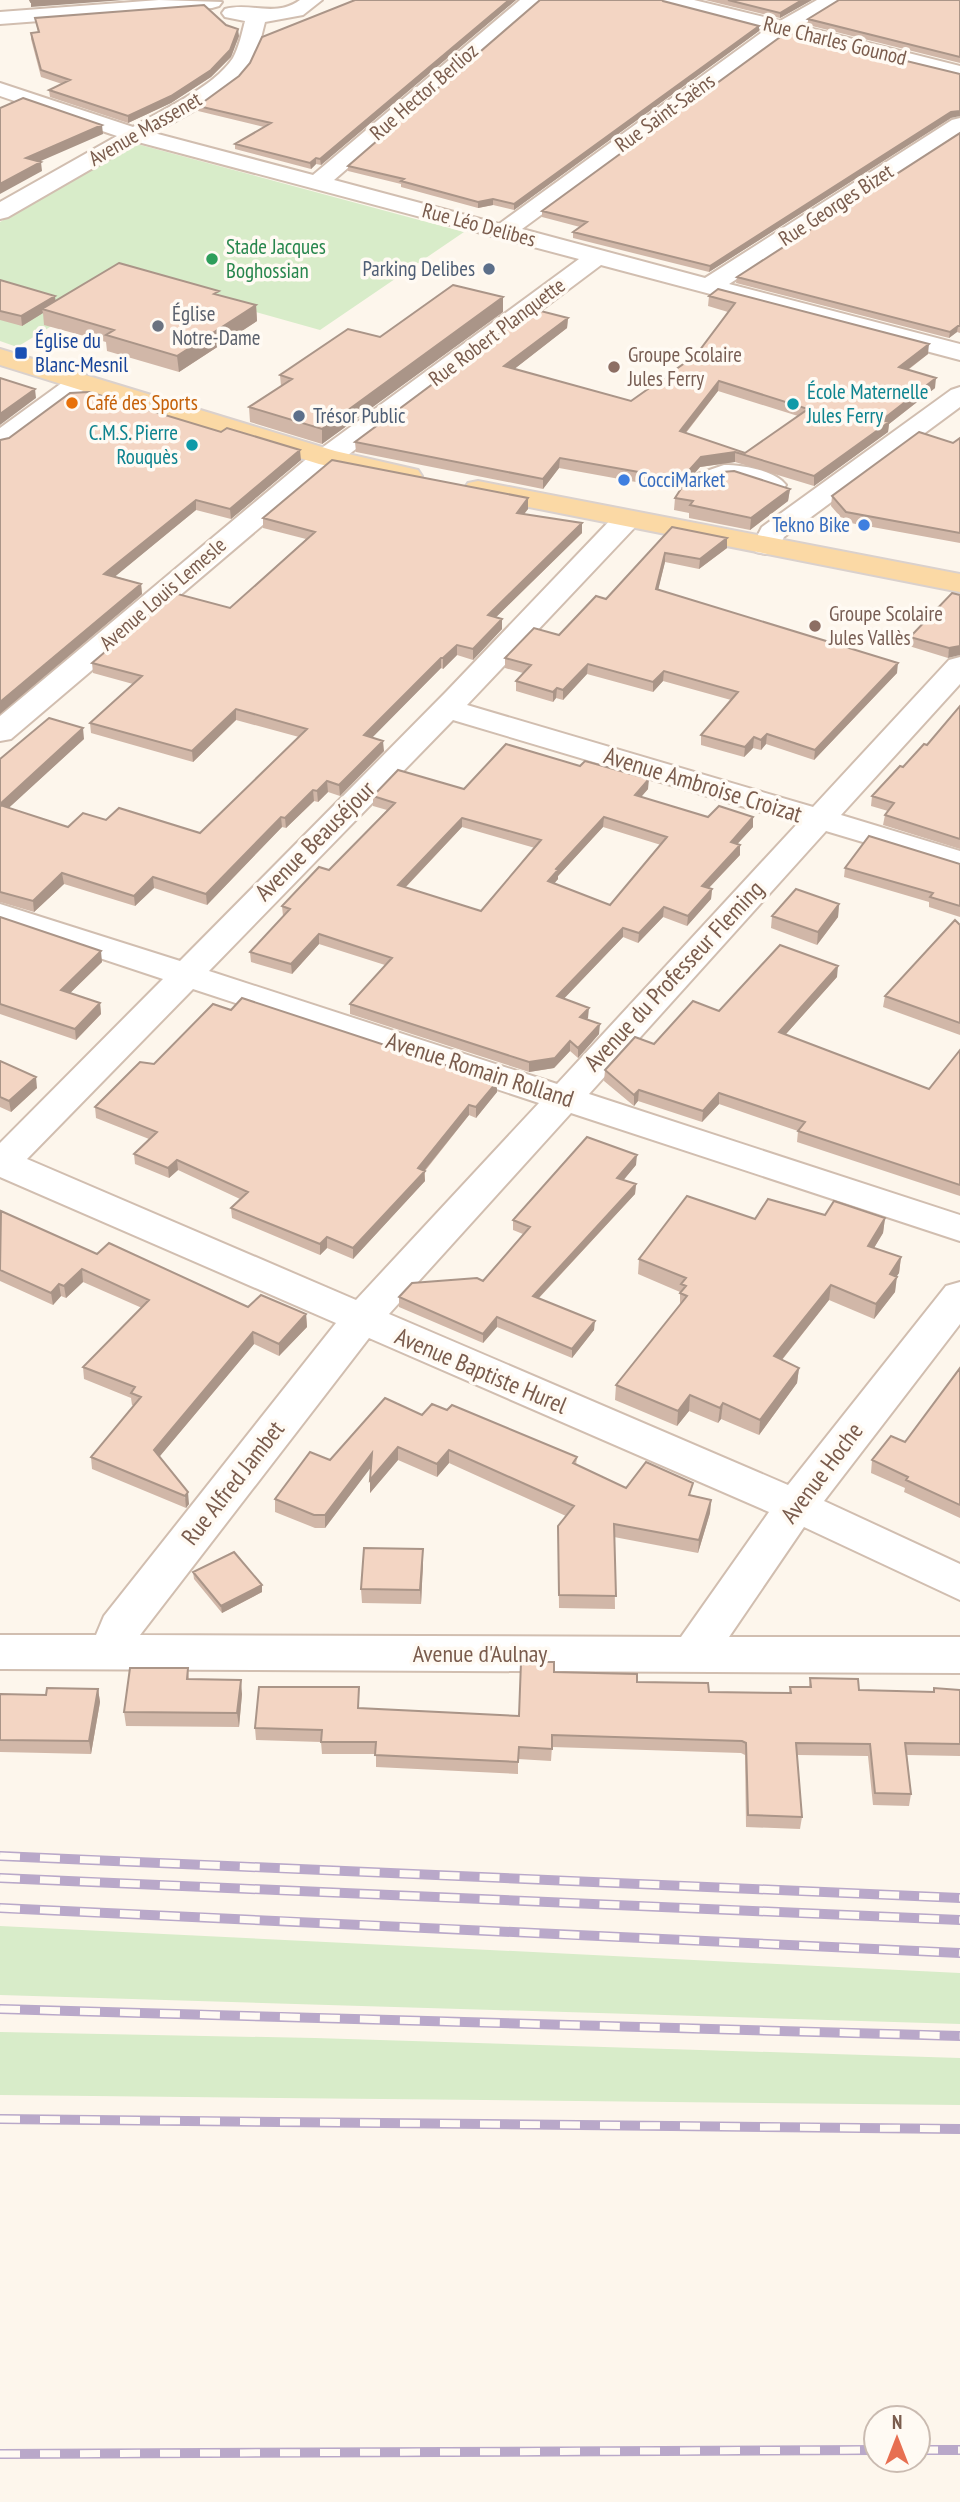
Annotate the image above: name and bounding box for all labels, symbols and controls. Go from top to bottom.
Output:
street label: Rue Charles Gounod [761,10,909,71]
street label: Rue Hector Berlioz [364,37,483,146]
street label: Rue Saint-Saëns [609,67,720,158]
street label: Avenue Massenet [83,85,206,172]
street label: Rue Georges Bizet [773,157,898,252]
street label: Rue Léo Delibes [420,196,539,253]
place label: Stade Jacques Boghossian [226,233,326,284]
marker: Stade Jacques Boghossian [204,251,220,267]
place label: Parking Delibes [362,255,475,282]
marker: Parking Delibes [481,261,497,277]
street label: Rue Robert Planquette [423,272,570,392]
place label: Église Notre-Dame [172,300,260,351]
marker: Église Notre-Dame [150,318,166,334]
place label: Église du Blanc-Mesnil [35,327,128,378]
place label: Groupe Scolaire Jules Ferry [627,341,742,392]
marker: Église du Blanc-Mesnil [13,345,29,361]
marker: Groupe Scolaire Jules Ferry [606,359,622,375]
place label: École Maternelle Jules Ferry [806,378,928,429]
place label: Café des Sports [86,389,198,416]
marker: Café des Sports [64,395,80,411]
marker: École Maternelle Jules Ferry [785,396,801,412]
place label: Trésor Public [313,402,406,429]
marker: Trésor Public [291,408,307,424]
place label: C.M.S. Pierre Rouquès [89,419,178,470]
marker: C.M.S. Pierre Rouquès [184,437,200,453]
place label: CocciMarket [638,466,725,493]
marker: CocciMarket [616,472,632,488]
place label: Tekno Bike [772,511,850,538]
marker: Tekno Bike [856,517,872,533]
street label: Avenue Louis Lemesle [94,531,232,656]
place label: Groupe Scolaire Jules Vallès [828,600,943,651]
marker: Groupe Scolaire Jules Vallès [807,618,823,634]
street label: Avenue Ambroise Croizat [600,740,806,829]
street label: Avenue Beauséjour [248,774,382,907]
street label: Avenue du Professeur Fleming [577,874,770,1078]
street label: Avenue Romain Rolland [382,1025,578,1114]
street label: Avenue Baptiste Hurel [391,1320,572,1421]
street label: Rue Alfred Jambet [174,1414,291,1551]
street label: Avenue Hoche [774,1416,870,1529]
street label: Avenue d'Aulnay [413,1638,547,1669]
north arrow [862,2404,932,2474]
text: N [892,2410,902,2434]

